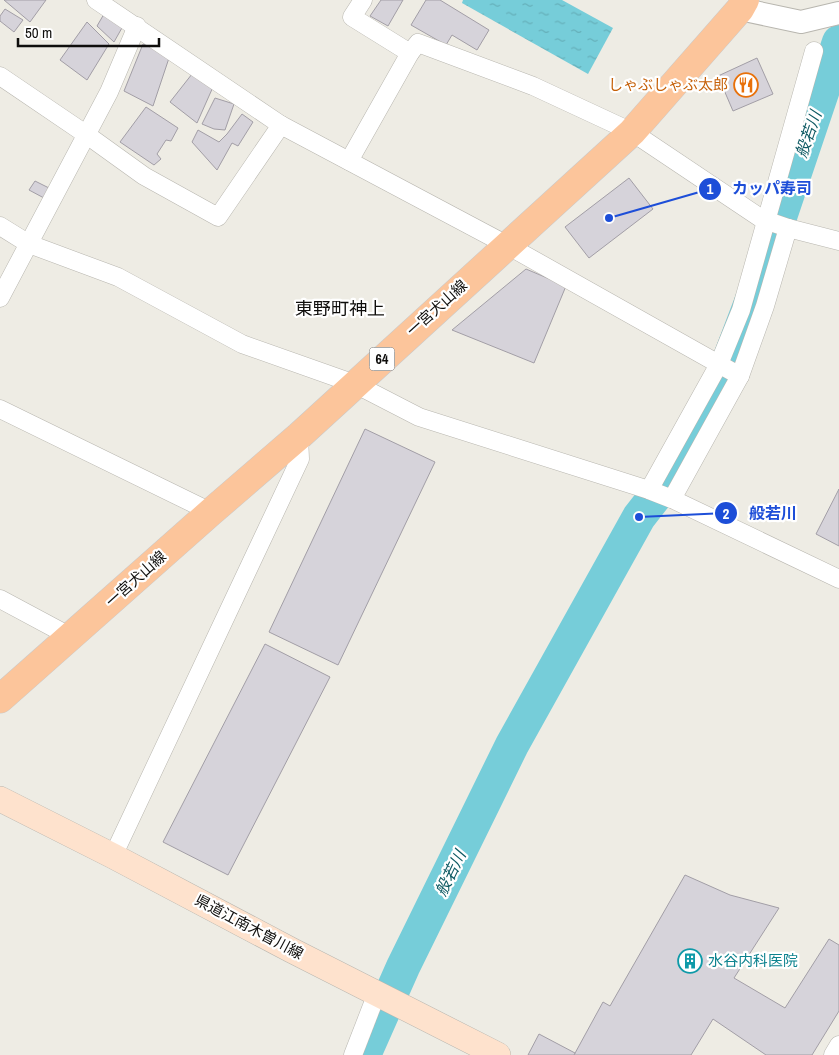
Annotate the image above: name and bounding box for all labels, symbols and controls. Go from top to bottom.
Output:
scale bar [18,15,159,47]
text: 50 m [25,22,52,43]
restaurant icon: しゃぶしゃぶ太郎 [733,72,759,98]
place label: しゃぶしゃぶ太郎 [608,74,728,95]
water label: 般若川 [790,106,827,160]
callout: カッパ寿司 [697,173,822,204]
text: カッパ寿司 [732,177,812,199]
text: 1 [707,178,714,199]
street label: 一宮犬山線 [402,275,472,341]
district label: 東野町神上 [295,296,385,321]
road number: 64 [370,348,394,370]
callout: 般若川 [714,498,807,529]
text: 般若川 [749,502,797,524]
text: 2 [723,503,730,524]
street label: 一宮犬山線 [101,546,171,612]
water label: 般若川 [430,845,471,899]
street label: 県道江南木曽川線 [191,889,307,964]
building icon: 水谷内科医院 [677,948,703,974]
place label: 水谷内科医院 [708,950,798,971]

